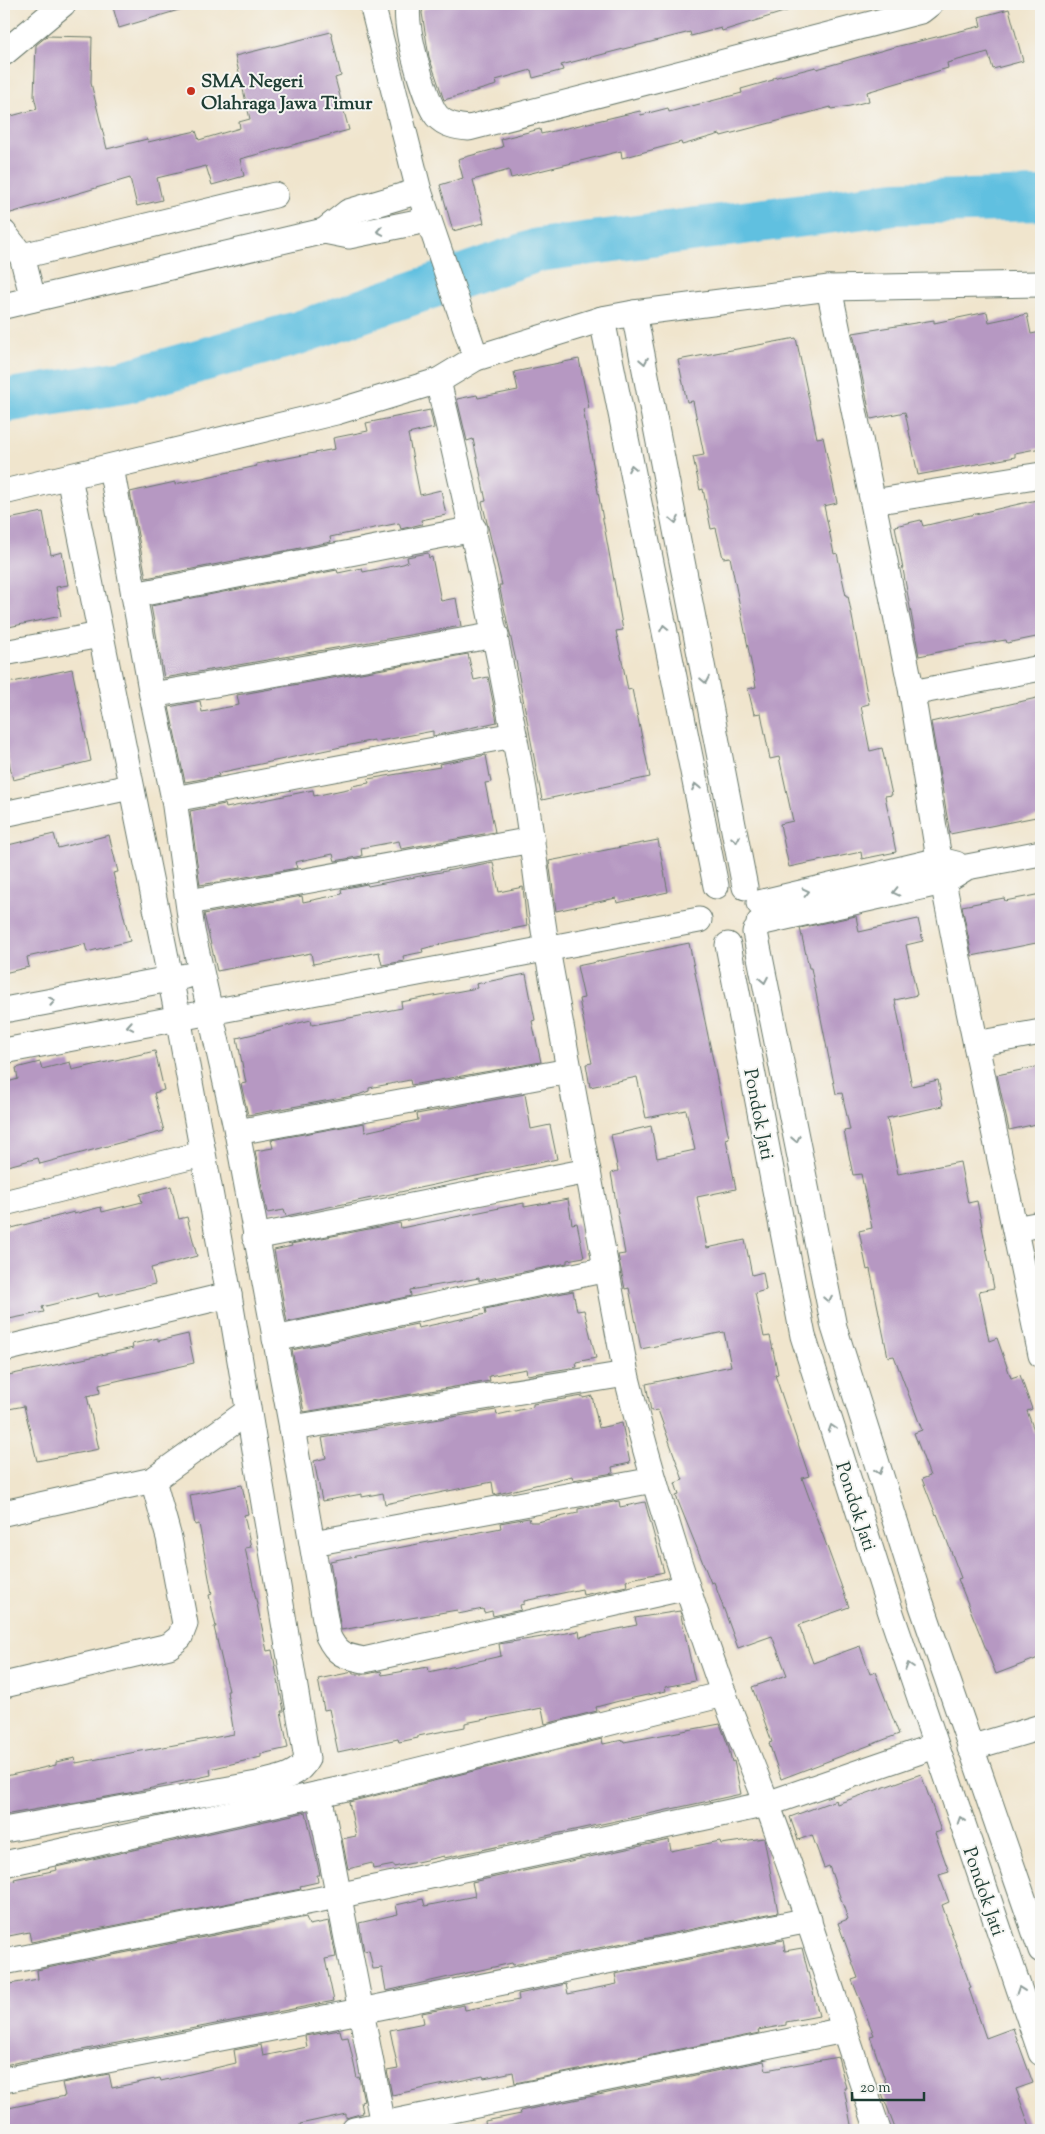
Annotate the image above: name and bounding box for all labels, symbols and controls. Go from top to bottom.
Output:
place label: SMA Negeri Olahraga Jawa Timur [201,69,373,118]
marker: SMA Negeri Olahraga Jawa Timur [185,85,197,97]
one-way arrow [375,225,384,236]
one-way arrow [638,356,648,365]
one-way arrow [627,464,638,473]
one-way arrow [669,516,679,524]
one-way arrow [659,623,670,632]
one-way arrow [700,675,710,684]
one-way arrow [691,783,702,791]
one-way arrow [730,835,741,844]
one-way arrow [891,886,900,897]
one-way arrow [802,887,811,898]
one-way arrow [759,976,769,984]
one-way arrow [47,996,56,1006]
one-way arrow [126,1021,134,1031]
street label: Pondok Jati [735,1066,780,1162]
one-way arrow [791,1135,801,1144]
one-way arrow [823,1294,833,1303]
one-way arrow [828,1425,838,1433]
street label: Pondok Jati [827,1459,882,1555]
one-way arrow [874,1466,884,1475]
one-way arrow [905,1663,915,1671]
one-way arrow [957,1816,967,1825]
street label: Pondok Jati [955,1844,1010,1940]
one-way arrow [1015,1987,1025,1995]
scale bar [852,2069,925,2101]
text: 20 m [860,2078,891,2099]

